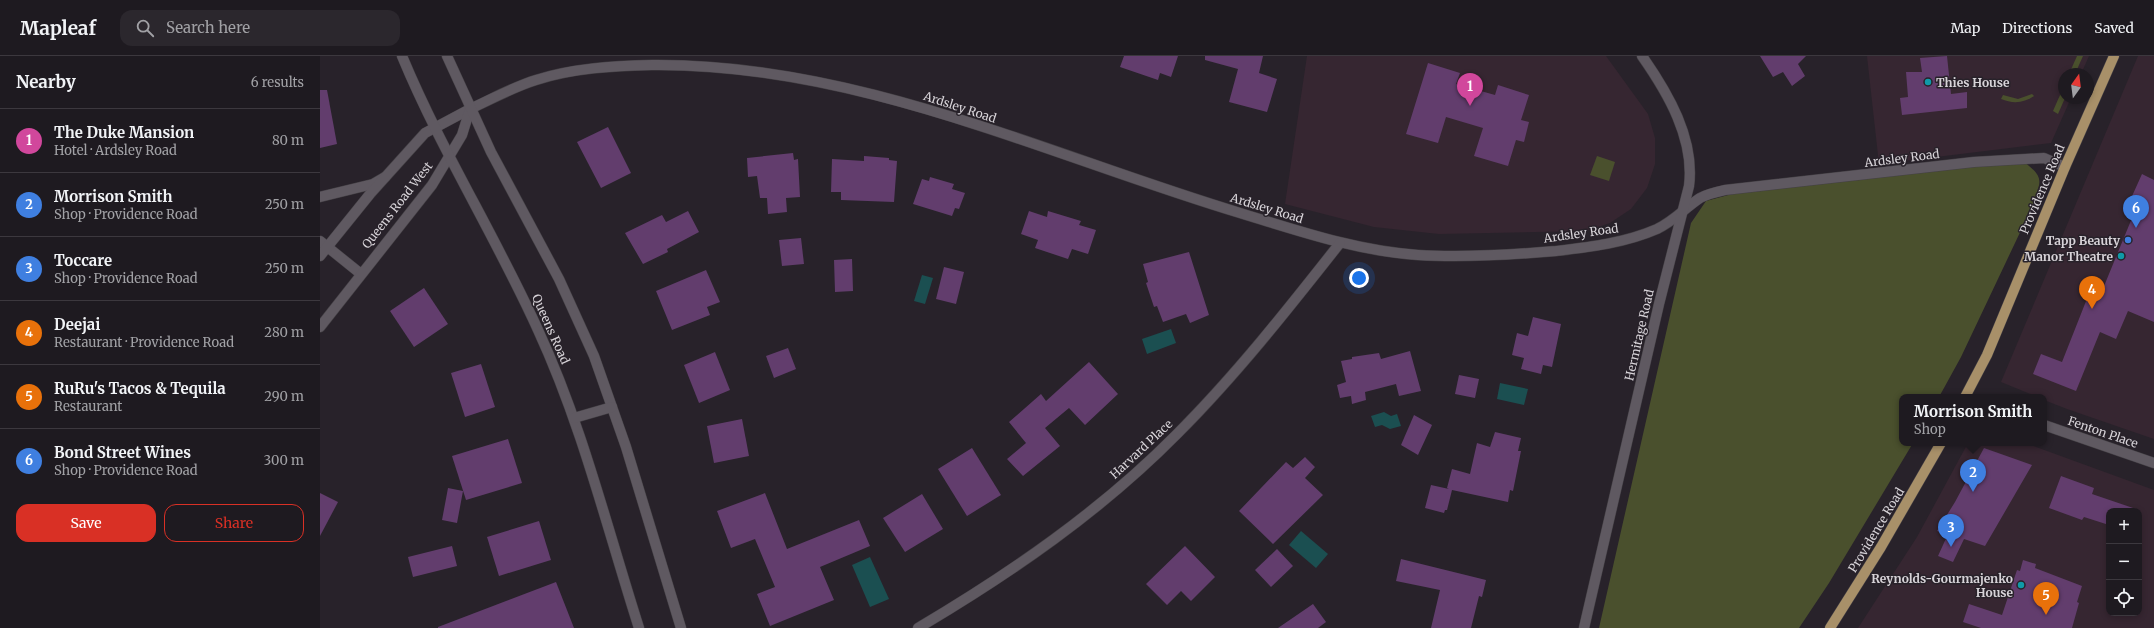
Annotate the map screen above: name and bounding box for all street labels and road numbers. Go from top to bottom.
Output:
street label: Ardsley Road [921,88,998,126]
street label: Providence Road [2016,142,2068,236]
street label: Ardsley Road [1863,146,1940,170]
street label: Queens Road West [358,158,436,251]
street label: Ardsley Road [1228,189,1305,226]
street label: Ardsley Road [1542,220,1619,246]
street label: Hermitage Road [1621,288,1657,382]
street label: Queens Road [529,292,573,366]
street label: Fenton Place [2066,413,2140,451]
street label: Harvard Place [1107,416,1175,482]
street label: Providence Road [1845,485,1907,575]

